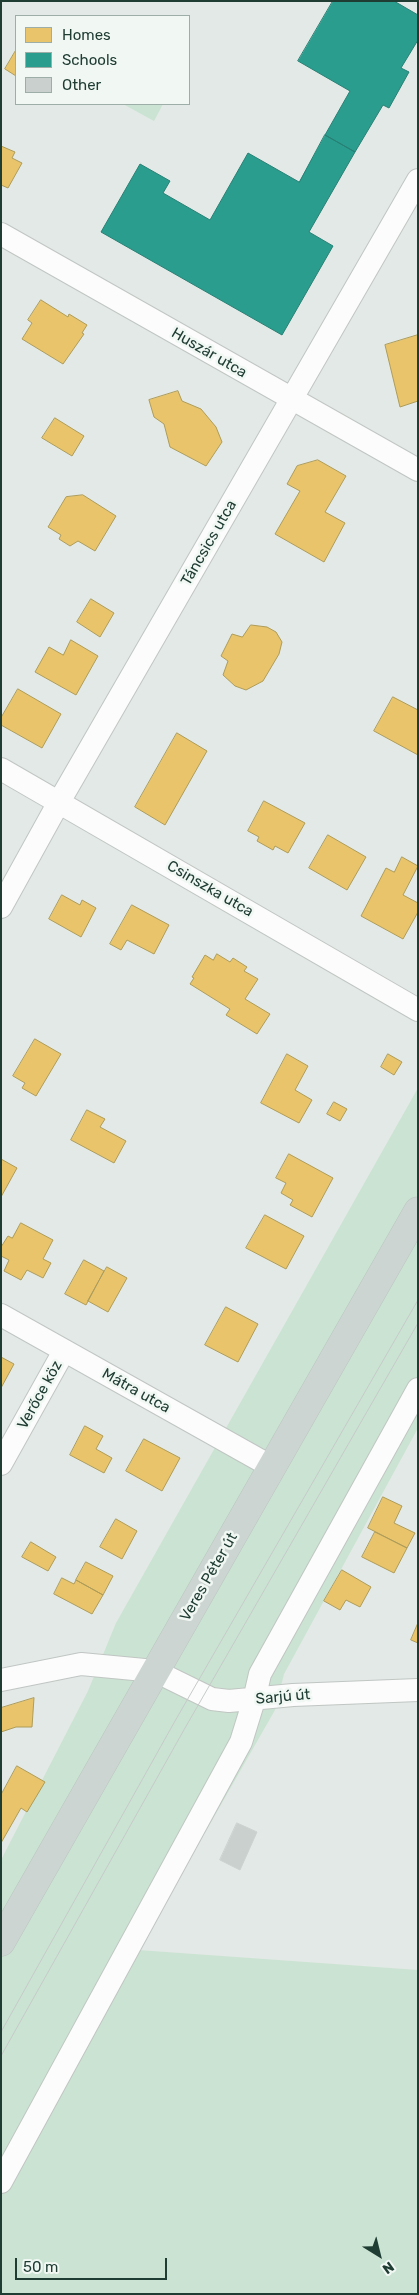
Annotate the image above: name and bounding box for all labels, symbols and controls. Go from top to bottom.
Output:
legend [15,15,190,105]
text: Homes [62,26,111,44]
text: Schools [62,51,117,69]
text: Other [62,76,101,94]
street label: Huszár utca [168,324,250,382]
street label: Táncsics utca [177,497,241,589]
street label: Csinszka utca [164,857,256,921]
street label: Verőce köz [14,1358,66,1432]
street label: Mátra utca [99,1365,173,1417]
street label: Veres Péter út [176,1530,242,1624]
street label: Sarjú út [255,1686,311,1708]
north arrow [354,2230,404,2280]
scale bar [18,2248,170,2280]
text: 50 m [23,2258,58,2276]
text: N [379,2258,397,2277]

